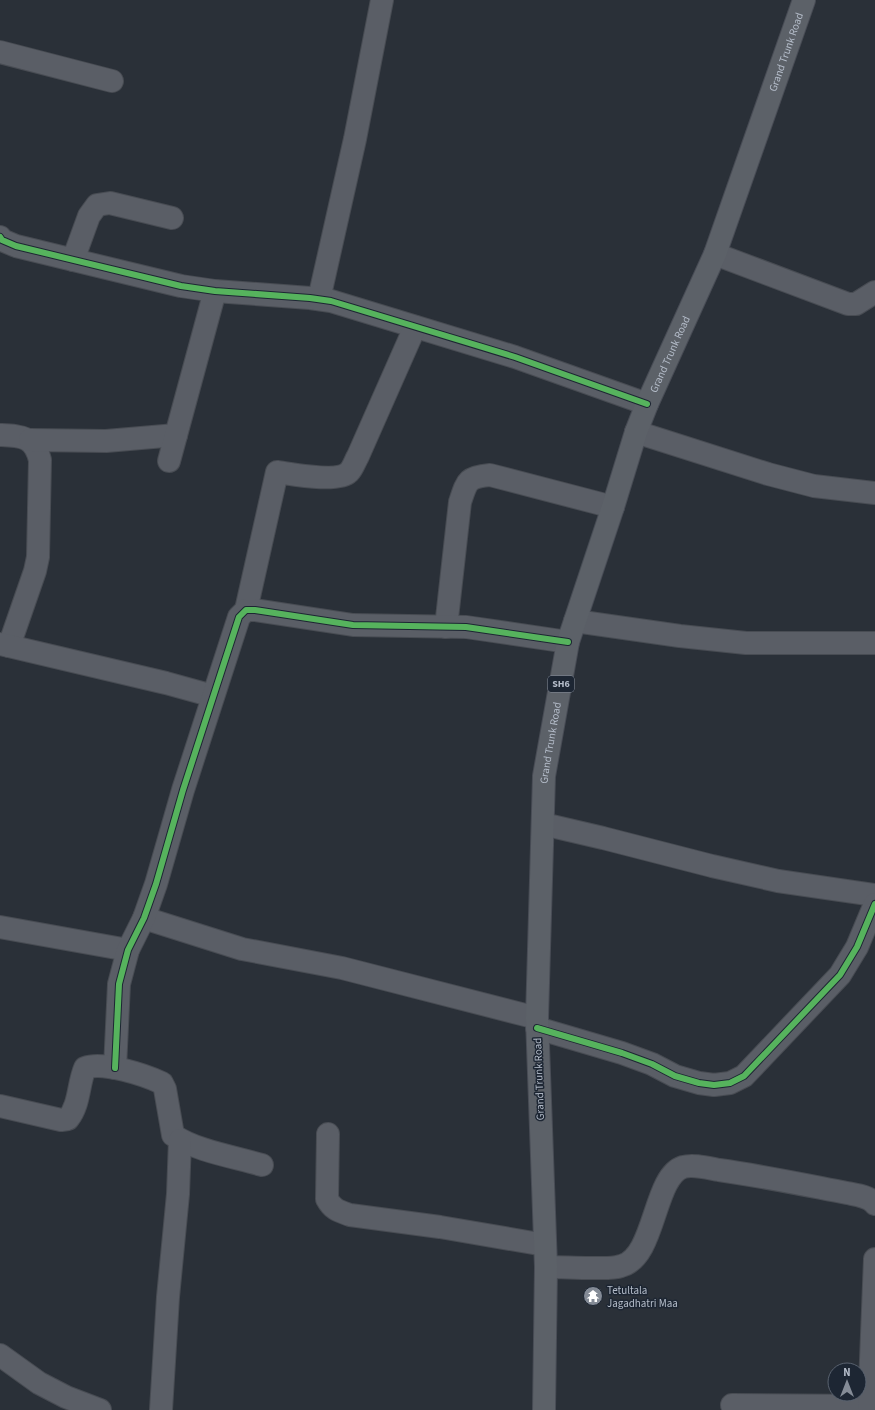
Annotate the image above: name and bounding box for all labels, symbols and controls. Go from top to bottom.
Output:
street label: Grand Trunk Road [765,10,807,94]
street label: Grand Trunk Road [646,313,694,395]
road number: SH6 [548,676,574,692]
street label: Grand Trunk Road [536,701,565,784]
street label: Grand Trunk Road [530,1037,548,1121]
place label: Tetultala Jagadhatri Maa [607,1283,678,1311]
temple icon: Tetultala Jagadhatri Maa [582,1285,604,1307]
north arrow [827,1362,867,1402]
text: N [843,1365,851,1380]

